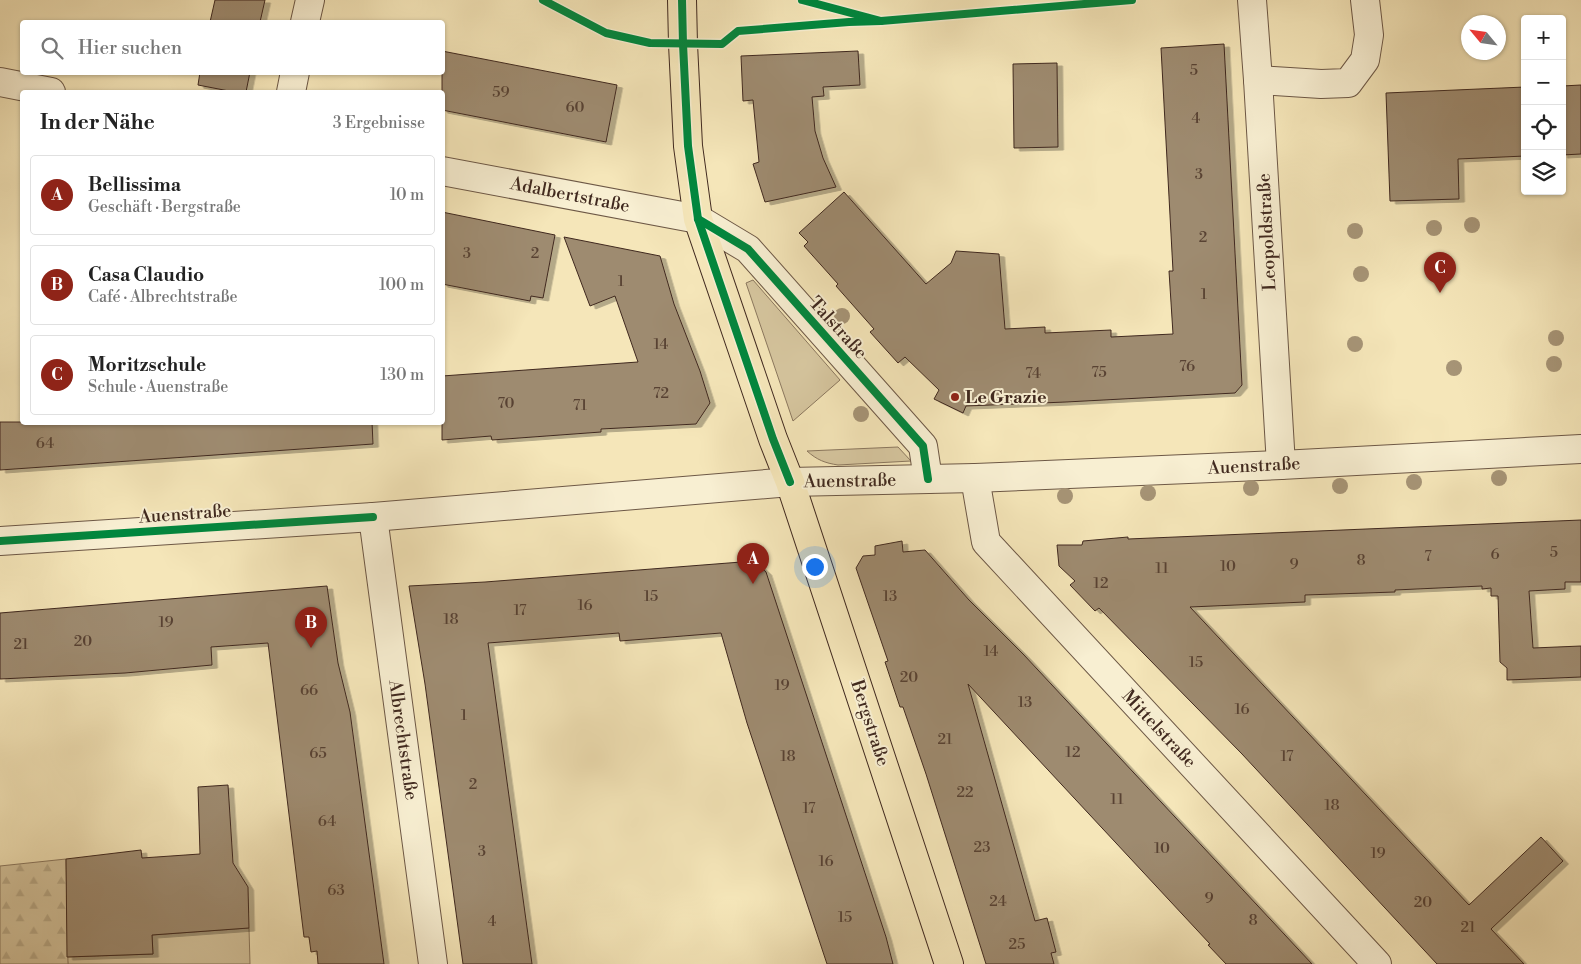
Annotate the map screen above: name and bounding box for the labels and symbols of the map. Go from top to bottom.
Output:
north arrow [1461,15,1506,60]
house number: 5 [1190,61,1198,80]
house number: 59 [492,83,510,102]
house number: 60 [565,98,585,117]
house number: 4 [1192,109,1201,128]
house number: 3 [1195,165,1203,184]
street label: Adalbertstraße [507,172,632,218]
street label: Leopoldstraße [1252,173,1282,291]
house number: 2 [1199,228,1207,247]
house number: 3 [463,244,471,263]
house number: 2 [531,244,539,263]
pin: C [1424,252,1456,293]
house number: 1 [618,272,625,291]
house number: 1 [1201,285,1208,304]
street label: Talstraße [804,292,872,364]
house number: 14 [654,335,668,354]
house number: 76 [1179,357,1195,376]
house number: 75 [1091,363,1107,382]
house number: 74 [1025,364,1041,383]
house number: 72 [653,384,669,403]
place label: Le Grazie [965,386,1047,409]
marker: Le Grazie [949,391,961,403]
house number: 70 [497,394,515,413]
house number: 71 [573,396,588,415]
house number: 64 [36,434,54,453]
street label: Auenstraße [1206,452,1301,480]
street label: Auenstraße [802,469,897,493]
street label: Auenstraße [137,499,232,529]
pin: A [737,543,769,584]
house number: 5 [1550,543,1558,562]
house number: 6 [1490,545,1500,564]
house number: 7 [1424,547,1432,566]
house number: 8 [1356,551,1366,570]
your location [802,554,828,580]
house number: 9 [1289,555,1299,574]
house number: 10 [1220,557,1236,576]
house number: 11 [1155,559,1169,578]
house number: 12 [1093,574,1109,593]
house number: 15 [644,587,658,606]
house number: 13 [883,587,897,606]
house number: 16 [577,596,593,615]
house number: 17 [513,601,527,620]
pin: B [295,607,327,648]
house number: 18 [443,610,459,629]
house number: 19 [158,613,174,632]
house number: 20 [74,632,92,651]
house number: 21 [13,635,29,654]
house number: 14 [984,642,998,661]
house number: 15 [1189,653,1203,672]
house number: 20 [900,668,918,687]
house number: 19 [774,676,790,695]
street label: Bergstraße [845,676,895,769]
street label: Albrechtstraße [383,677,423,802]
house number: 66 [300,681,318,700]
street label: Mittelstraße [1117,685,1201,773]
house number: 13 [1018,693,1032,712]
house number: 16 [1234,700,1250,719]
house number: 1 [461,706,468,725]
house number: 21 [937,730,953,749]
house number: 12 [1065,743,1081,762]
house number: 65 [309,744,327,763]
house number: 18 [780,747,796,766]
house number: 17 [1280,747,1294,766]
house number: 2 [469,775,477,794]
house number: 22 [956,783,974,802]
house number: 11 [1110,790,1124,809]
house number: 18 [1324,796,1340,815]
house number: 17 [802,799,816,818]
house number: 64 [318,812,336,831]
house number: 23 [974,838,990,857]
house number: 10 [1154,839,1170,858]
house number: 3 [478,842,486,861]
house number: 19 [1370,844,1386,863]
house number: 16 [818,852,834,871]
house number: 63 [327,881,345,900]
house number: 9 [1204,889,1214,908]
house number: 24 [989,892,1007,911]
house number: 20 [1414,893,1432,912]
house number: 15 [838,908,852,927]
house number: 8 [1248,911,1258,930]
house number: 4 [488,912,497,931]
house number: 21 [1460,918,1476,937]
house number: 25 [1009,935,1025,954]

